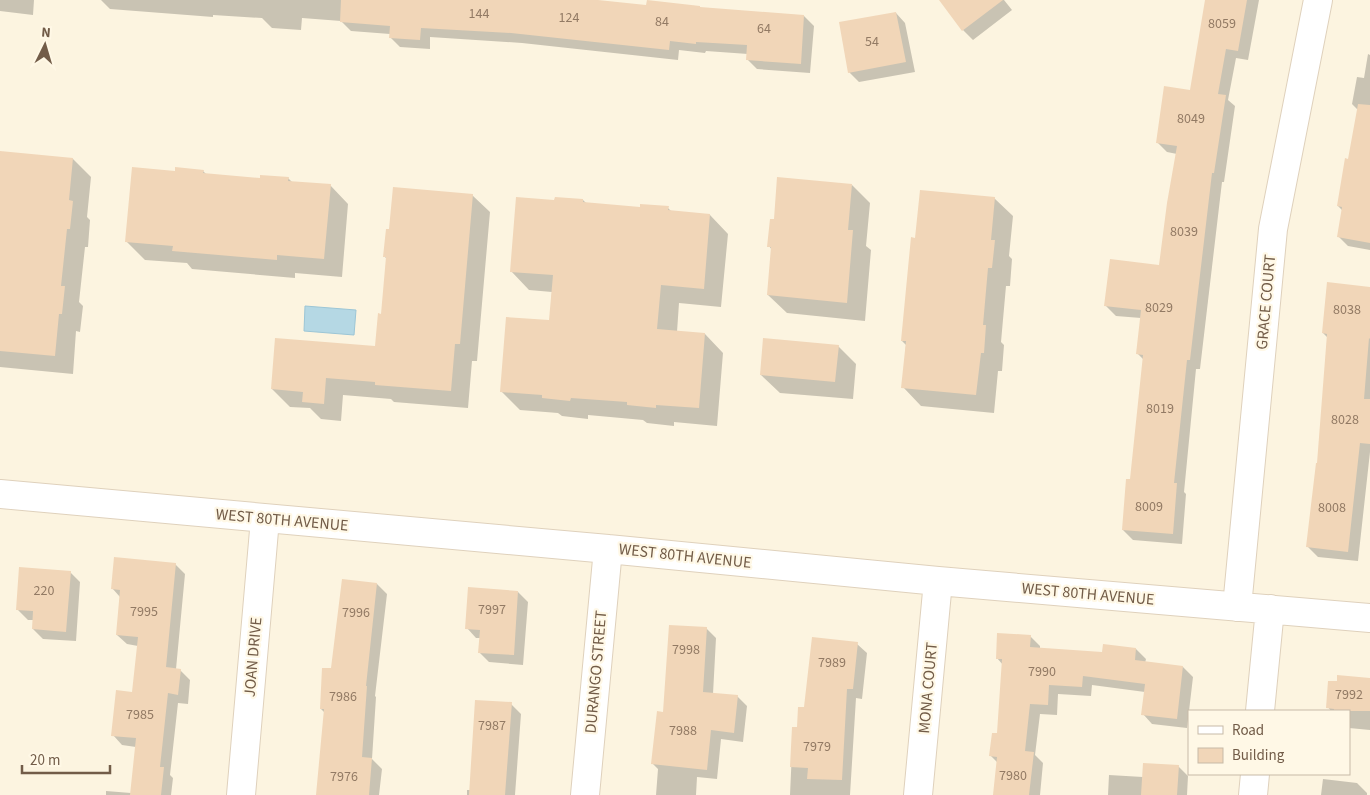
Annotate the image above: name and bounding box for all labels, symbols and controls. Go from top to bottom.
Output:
house number: 144 [469,4,489,24]
house number: 124 [559,8,579,28]
house number: 84 [655,12,669,32]
house number: 8059 [1208,14,1236,34]
house number: 64 [757,19,771,39]
north arrow [20,20,70,70]
text: N [41,23,52,43]
house number: 54 [865,32,879,52]
house number: 8049 [1177,109,1205,129]
house number: 8039 [1170,222,1198,242]
street label: GRACE COURT [1251,253,1281,350]
house number: 8029 [1145,298,1173,318]
house number: 8038 [1333,300,1361,320]
house number: 8019 [1146,399,1174,419]
house number: 8028 [1331,410,1359,430]
house number: 8009 [1135,497,1163,517]
house number: 8008 [1318,498,1346,518]
street label: WEST 80TH AVENUE [215,503,349,537]
street label: WEST 80TH AVENUE [618,538,752,574]
street label: WEST 80TH AVENUE [1021,577,1155,611]
house number: 220 [34,581,54,601]
house number: 7997 [478,600,506,620]
house number: 7995 [130,602,158,622]
house number: 7996 [342,603,370,623]
street label: DURANGO STREET [580,609,612,734]
street label: JOAN DRIVE [239,616,267,698]
house number: 7998 [672,640,700,660]
street label: MONA COURT [913,641,943,735]
house number: 7989 [818,653,846,673]
house number: 7990 [1028,662,1056,682]
house number: 7992 [1335,685,1363,705]
house number: 7986 [329,687,357,707]
house number: 7985 [126,705,154,725]
legend [1188,710,1350,775]
house number: 7987 [478,716,506,736]
text: Road [1232,720,1264,741]
house number: 7988 [669,721,697,741]
house number: 7979 [803,737,831,757]
scale bar [22,742,110,774]
text: Building [1232,745,1285,766]
text: 20 m [30,750,60,771]
house number: 7980 [999,766,1027,786]
house number: 7976 [330,767,358,787]

